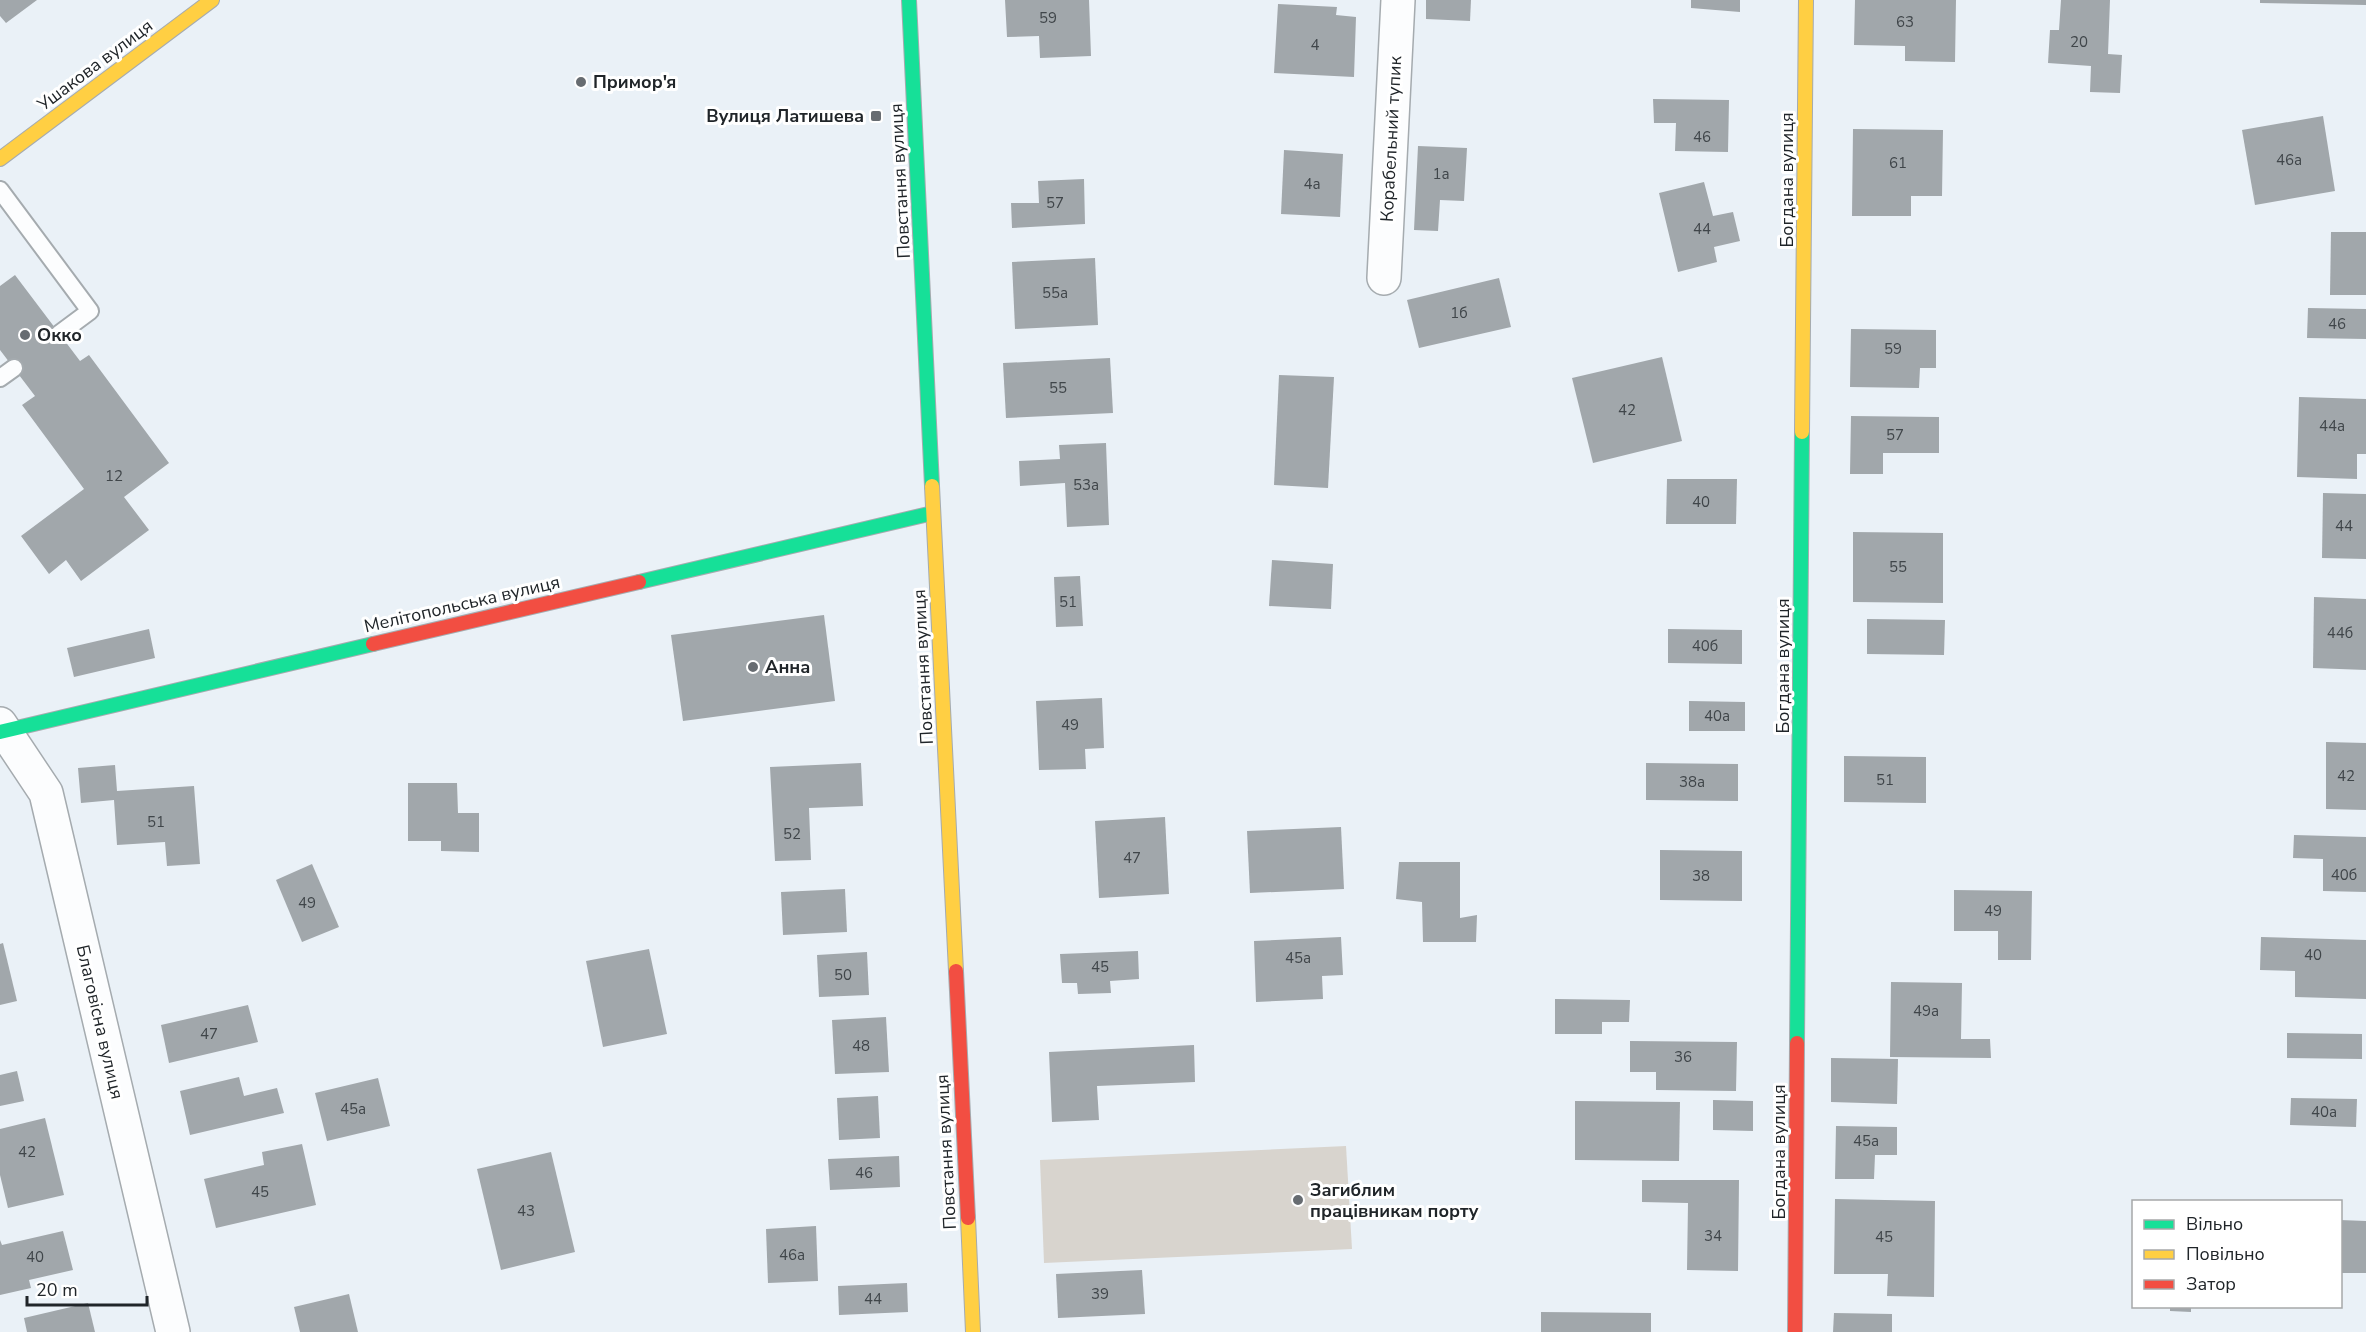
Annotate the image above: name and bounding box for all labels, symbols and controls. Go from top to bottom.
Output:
house number: 59 [1039,8,1057,28]
house number: 63 [1896,12,1914,32]
street label: Ушакова вулиця [32,14,158,117]
house number: 20 [2070,32,2088,52]
house number: 4 [1310,35,1320,55]
street label: Корабельний тупик [1375,55,1407,223]
place label: Примор'я [593,70,676,94]
marker: Примор'я [574,75,588,89]
street label: Повстання вулиця [884,103,916,259]
place label: Вулиця Латишева [706,104,864,128]
marker: Вулиця Латишева [869,109,883,123]
street label: Богдана вулиця [1775,112,1799,248]
house number: 46 [1693,127,1711,147]
house number: 46а [2276,150,2302,170]
house number: 61 [1889,153,1907,173]
house number: 1а [1432,164,1450,184]
house number: 4а [1303,174,1321,194]
house number: 57 [1046,193,1064,213]
house number: 44 [1693,219,1711,239]
house number: 55а [1042,283,1068,303]
house number: 1б [1450,303,1468,323]
house number: 46 [2328,314,2346,334]
place label: Окко [37,323,82,347]
marker: Окко [18,328,32,342]
house number: 59 [1884,339,1902,359]
house number: 55 [1049,378,1067,398]
house number: 42 [1618,400,1636,420]
house number: 44а [2319,416,2345,436]
house number: 57 [1886,425,1904,445]
house number: 12 [105,466,123,486]
house number: 53а [1073,475,1099,495]
house number: 40 [1692,492,1710,512]
house number: 44 [2335,516,2353,536]
house number: 55 [1889,557,1907,577]
street label: Мелітопольська вулиця [362,570,562,638]
street label: Повстання вулиця [907,589,939,745]
house number: 51 [1059,592,1077,612]
street label: Богдана вулиця [1771,598,1795,734]
house number: 44б [2327,623,2353,643]
house number: 40б [1692,636,1718,656]
place label: Анна [765,655,810,679]
marker: Анна [746,660,760,674]
house number: 40а [1704,706,1730,726]
house number: 49 [1061,715,1079,735]
house number: 42 [2337,766,2355,786]
house number: 51 [1876,770,1894,790]
house number: 38а [1679,772,1705,792]
house number: 51 [147,812,165,832]
house number: 52 [783,824,801,844]
house number: 47 [1123,848,1141,868]
house number: 40б [2331,865,2357,885]
house number: 38 [1692,866,1710,886]
house number: 49 [298,893,316,913]
house number: 49 [1984,901,2002,921]
street label: Благовісна вулиця [71,943,129,1101]
house number: 40 [2304,945,2322,965]
house number: 45а [1285,948,1311,968]
house number: 45 [1091,957,1109,977]
house number: 50 [834,965,852,985]
house number: 49а [1913,1001,1939,1021]
house number: 47 [200,1024,218,1044]
house number: 48 [852,1036,870,1056]
house number: 36 [1674,1047,1692,1067]
street label: Повстання вулиця [930,1074,962,1230]
street label: Богдана вулиця [1767,1084,1791,1220]
house number: 45а [340,1099,366,1119]
house number: 40а [2311,1102,2337,1122]
house number: 45а [1853,1131,1879,1151]
house number: 42 [18,1142,36,1162]
house number: 46 [855,1163,873,1183]
place label: Загиблим працівникам порту [1310,1178,1479,1223]
house number: 45 [251,1182,269,1202]
marker: Загиблим працівникам порту [1291,1193,1305,1207]
legend [2132,1200,2342,1308]
house number: 43 [517,1201,535,1221]
text: Вільно [2186,1212,2243,1236]
house number: 34 [1704,1226,1722,1246]
house number: 45 [1875,1227,1893,1247]
text: Повільно [2186,1242,2265,1266]
house number: 46а [779,1245,805,1265]
house number: 40 [26,1247,44,1267]
scale bar [27,1269,147,1307]
text: Затор [2186,1272,2236,1296]
text: 20 m [36,1278,78,1302]
house number: 39 [1091,1284,1109,1304]
house number: 44 [864,1289,882,1309]

